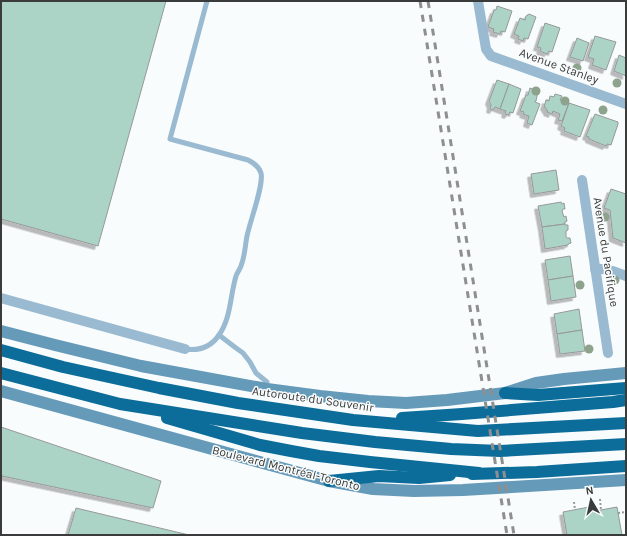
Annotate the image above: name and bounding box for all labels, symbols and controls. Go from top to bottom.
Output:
street label: Avenue Stanley [518,45,601,87]
street label: Avenue du Pacifique [590,196,622,308]
street label: Autoroute du Souvenir [251,384,375,415]
street label: Boulevard Montréal-Toronto [211,443,361,493]
north arrow [571,480,611,520]
text: N [585,484,594,498]

